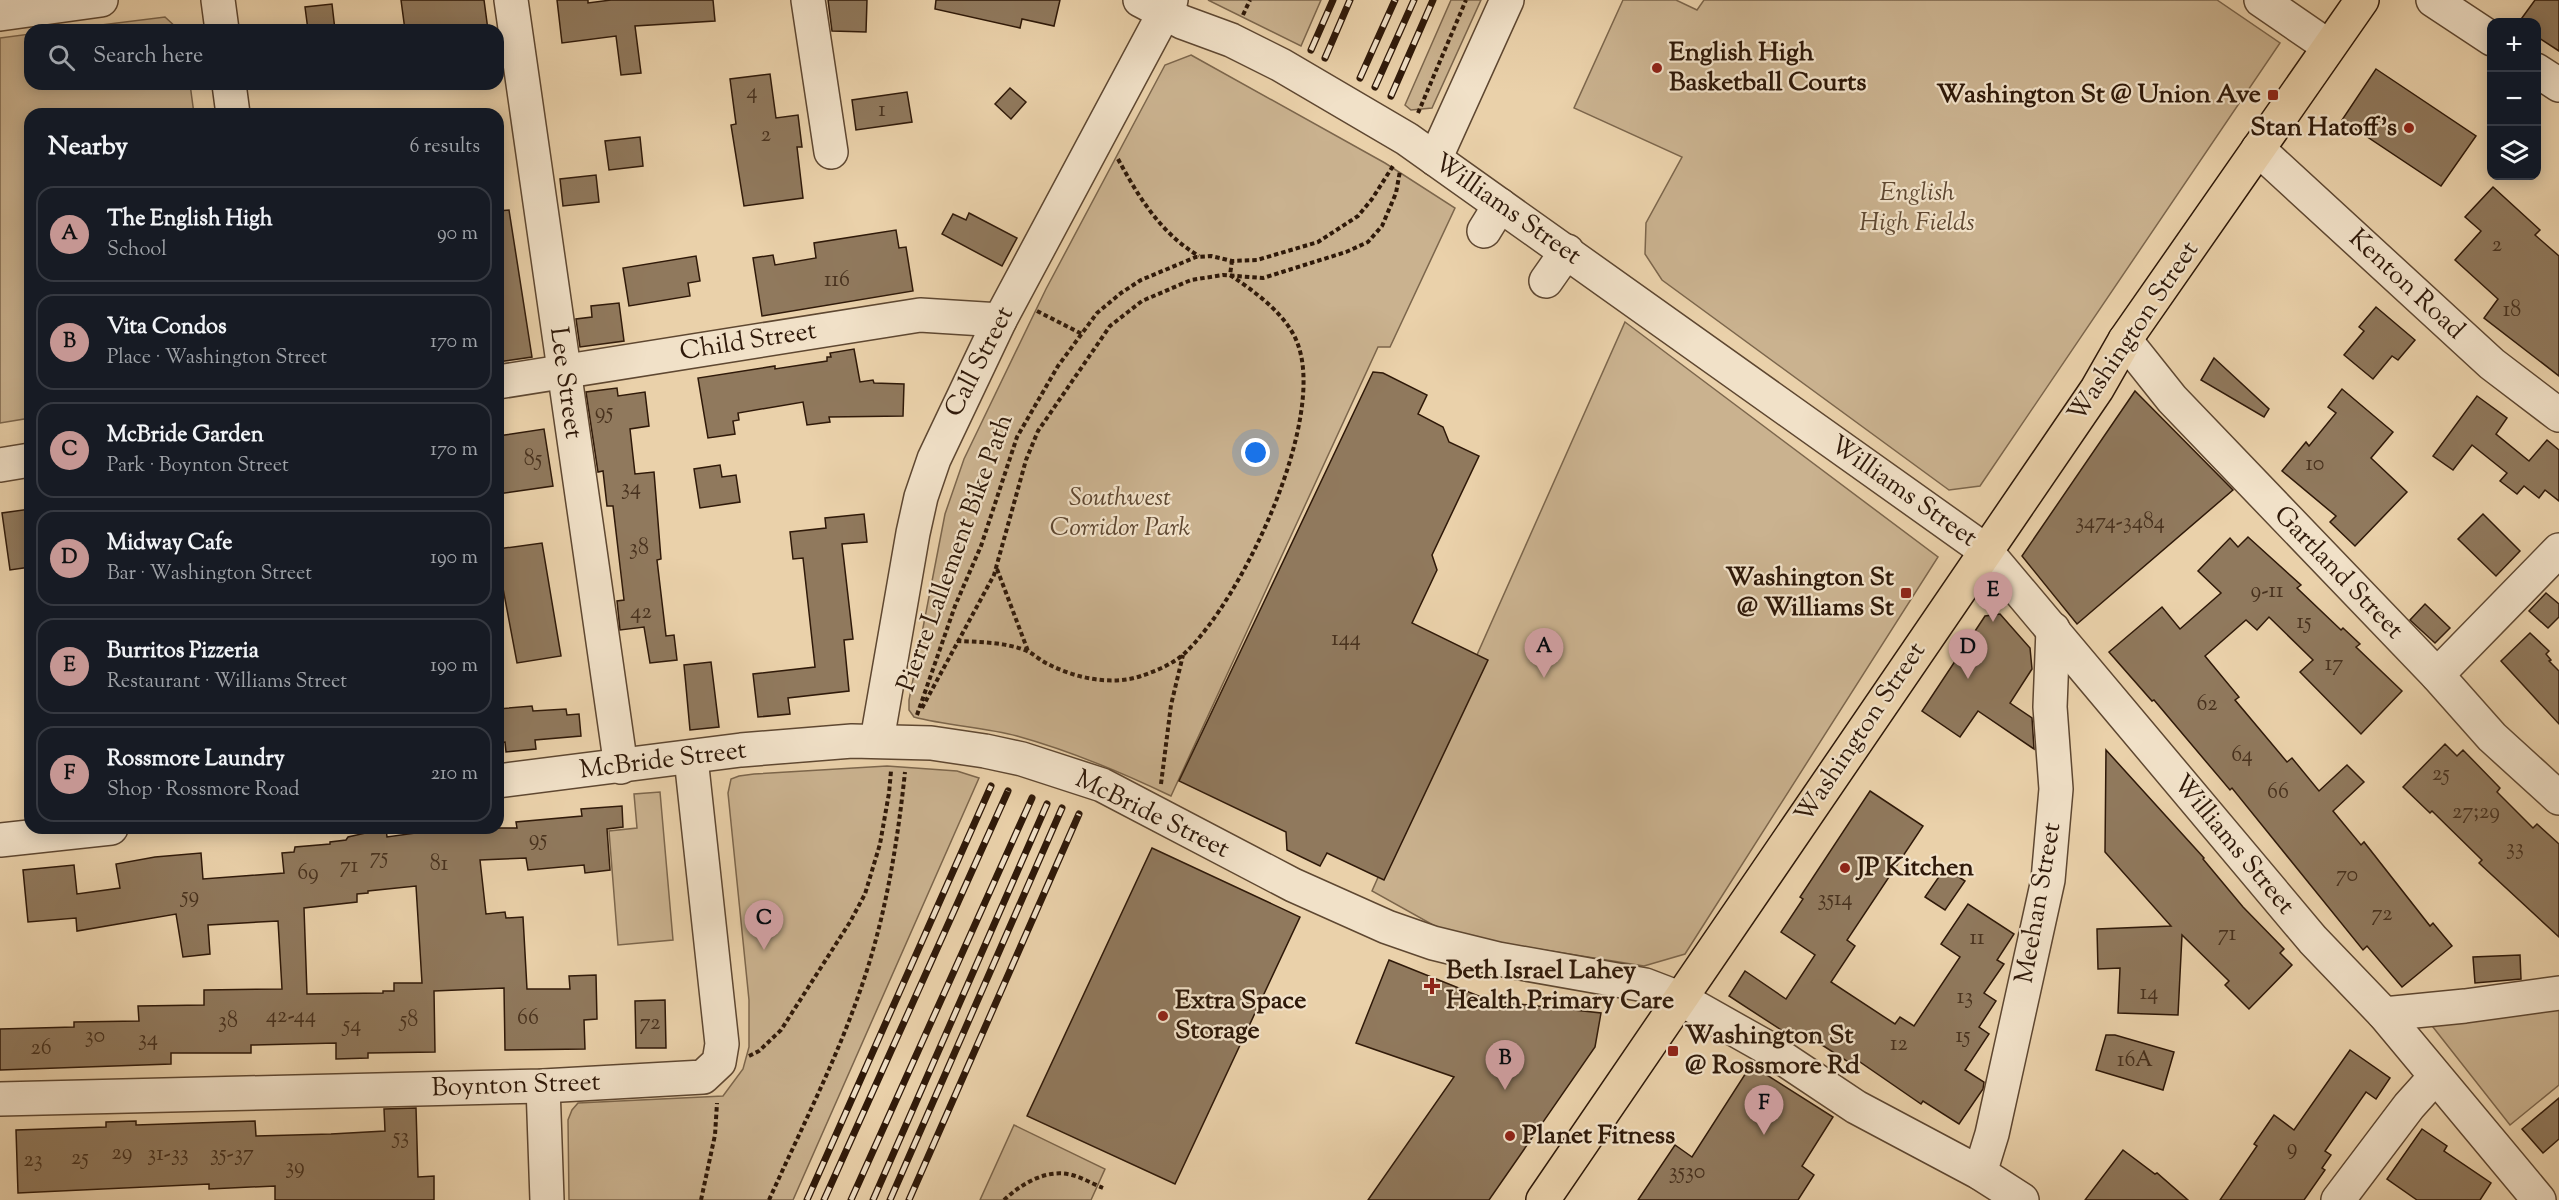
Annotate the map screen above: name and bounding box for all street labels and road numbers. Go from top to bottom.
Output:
street label: Williams Street [1426,145,1589,275]
street label: Kenton Road [2339,221,2473,349]
street label: Washington Street [2060,234,2208,430]
street label: Call Street [936,300,1024,424]
street label: Child Street [677,313,819,371]
street label: Lee Street [539,325,591,441]
street label: Pierre Lallement Bike Path [889,409,1023,697]
street label: Williams Street [1822,427,1985,557]
street label: Gartland Street [2265,498,2412,648]
street label: Washington Street [1787,635,1935,831]
street label: McBride Street [577,732,749,790]
street label: McBride Street [1068,762,1236,868]
street label: Williams Street [2163,767,2303,923]
street label: Meehan Street [2007,819,2071,986]
street label: Boynton Street [431,1065,601,1107]

